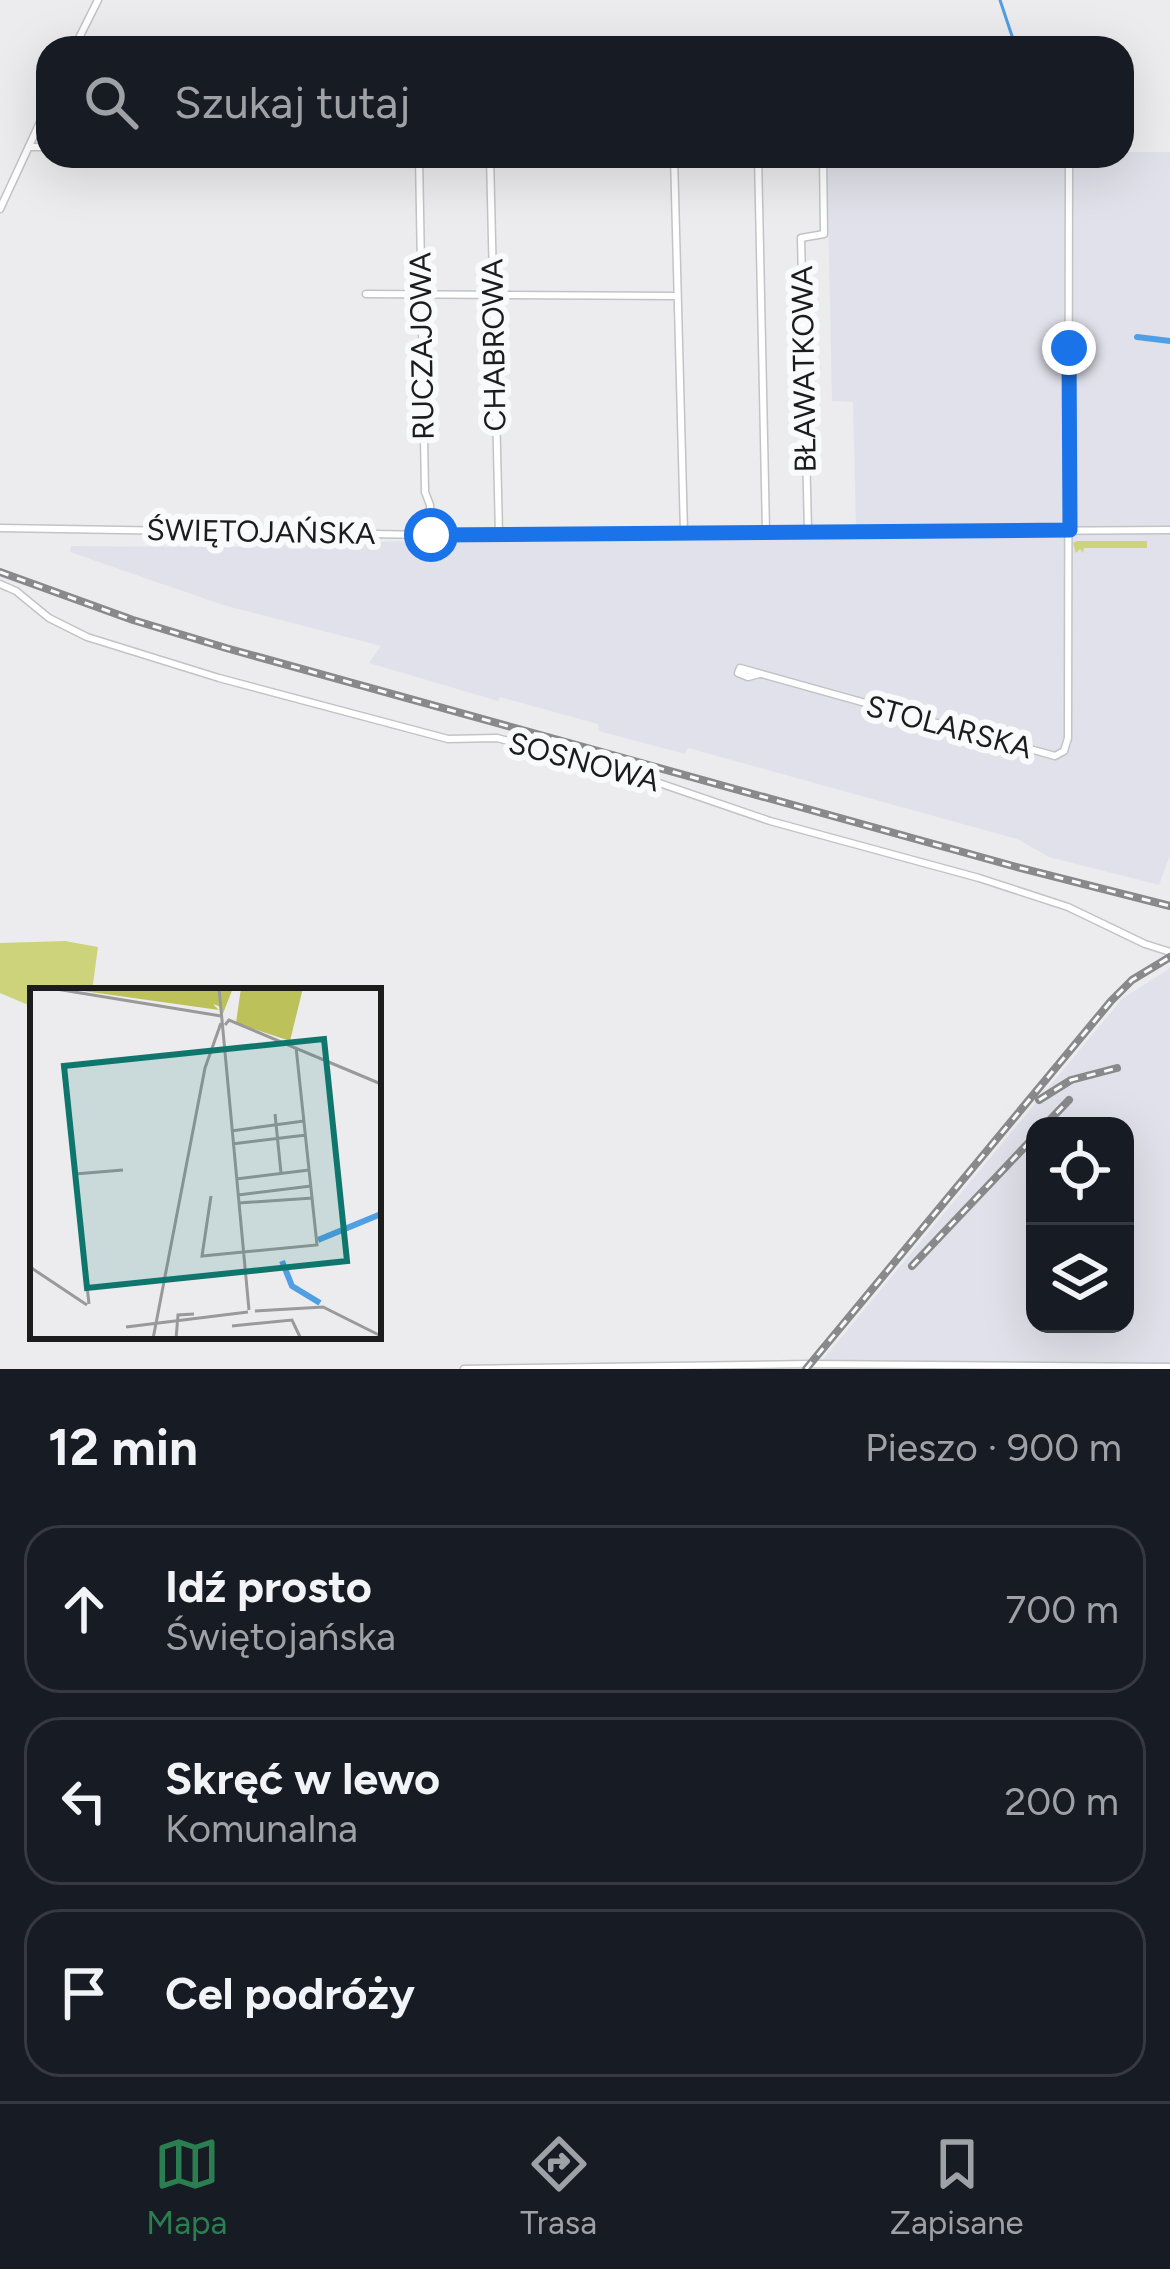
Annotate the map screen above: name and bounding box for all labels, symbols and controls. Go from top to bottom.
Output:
search box [36,36,1134,168]
icon: search [78,69,144,135]
text: Szukaj tutaj [174,75,410,129]
street label: RUCZAJOWA [401,251,442,440]
street label: CHABROWA [473,258,514,432]
street label: BŁAWATKOWA [783,265,824,473]
route end [1042,321,1096,375]
route start [404,508,458,562]
street label: ŚWIĘTOJAŃSKA [146,511,376,552]
street label: STOLARSKA [862,687,1037,767]
street label: SOSNOWA [505,724,664,800]
inset map [30,988,381,1339]
map controls [1026,1117,1134,1333]
button: locate [1026,1117,1134,1225]
button: layers [1026,1225,1134,1333]
text: 12 min [48,1417,198,1478]
text: Pieszo · 900 m [865,1424,1122,1471]
text: Idź prosto [165,1559,372,1613]
icon: ahead [51,1576,117,1642]
text: 700 m [1005,1586,1119,1633]
text: Świętojańska [165,1613,396,1660]
text: Skręć w lewo [165,1751,440,1805]
icon: left [51,1768,117,1834]
text: 200 m [1004,1778,1119,1825]
text: Komunalna [165,1805,358,1852]
icon: arrive [51,1960,117,2026]
text: Cel podróży [165,1966,415,2020]
tab: Mapa [146,2131,227,2242]
tab: Trasa [520,2131,597,2242]
tab: Zapisane [890,2131,1024,2242]

